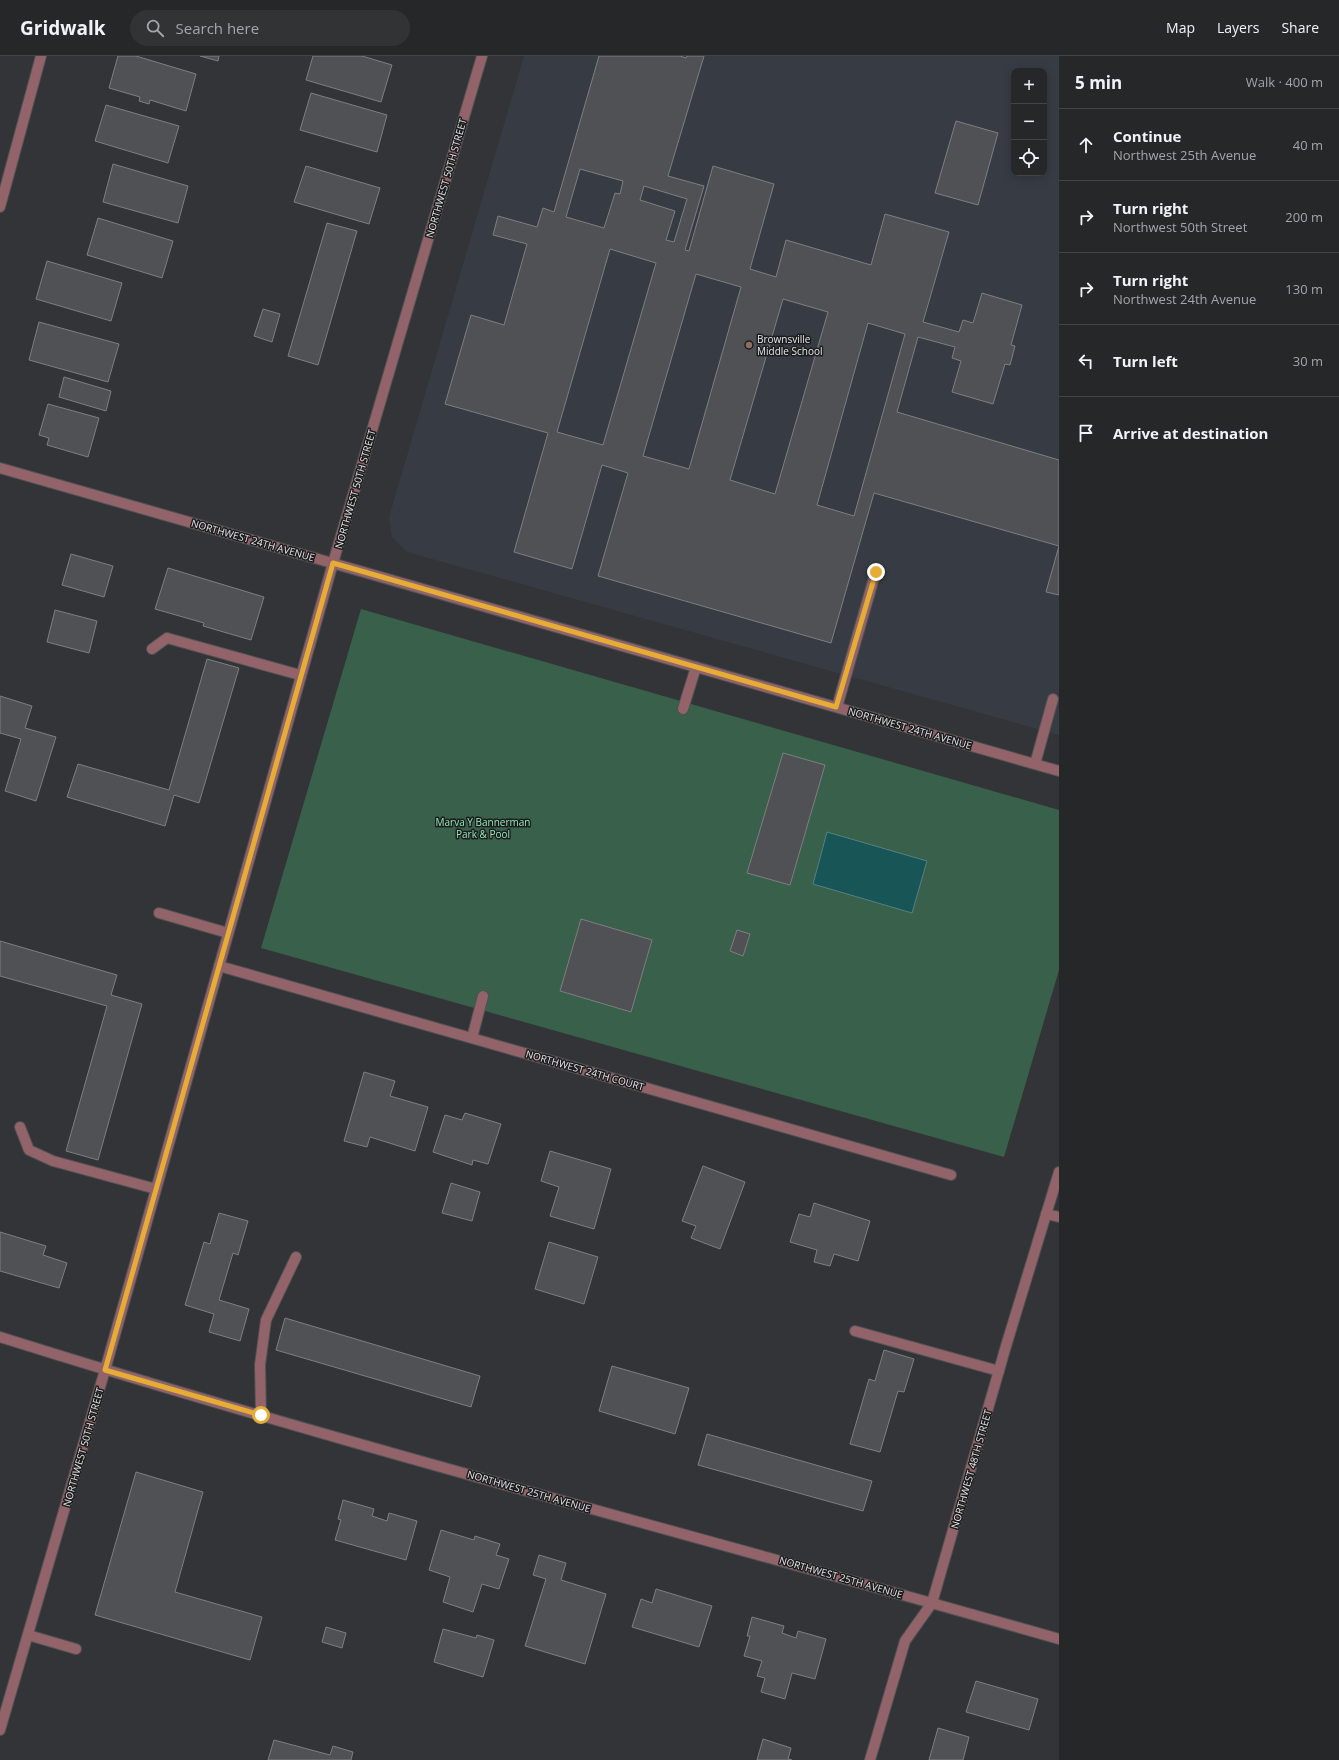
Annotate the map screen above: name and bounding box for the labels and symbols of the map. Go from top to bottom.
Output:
street label: NORTHWEST 50TH STREET [422,116,470,239]
place label: Brownsville Middle School [757,332,822,358]
marker: Brownsville Middle School [744,340,754,350]
street label: NORTHWEST 50TH STREET [331,427,379,550]
street label: NORTHWEST 24TH AVENUE [190,516,316,564]
route end [867,563,885,581]
street label: NORTHWEST 24TH AVENUE [847,704,973,752]
park label: Marva Y Bannerman Park & Pool [436,815,530,841]
street label: NORTHWEST 24TH COURT [524,1046,646,1094]
street label: NORTHWEST 50TH STREET [59,1385,107,1508]
route start [252,1406,270,1424]
street label: NORTHWEST 48TH STREET [947,1407,995,1530]
street label: NORTHWEST 25TH AVENUE [466,1467,592,1515]
street label: NORTHWEST 25TH AVENUE [778,1553,904,1601]

